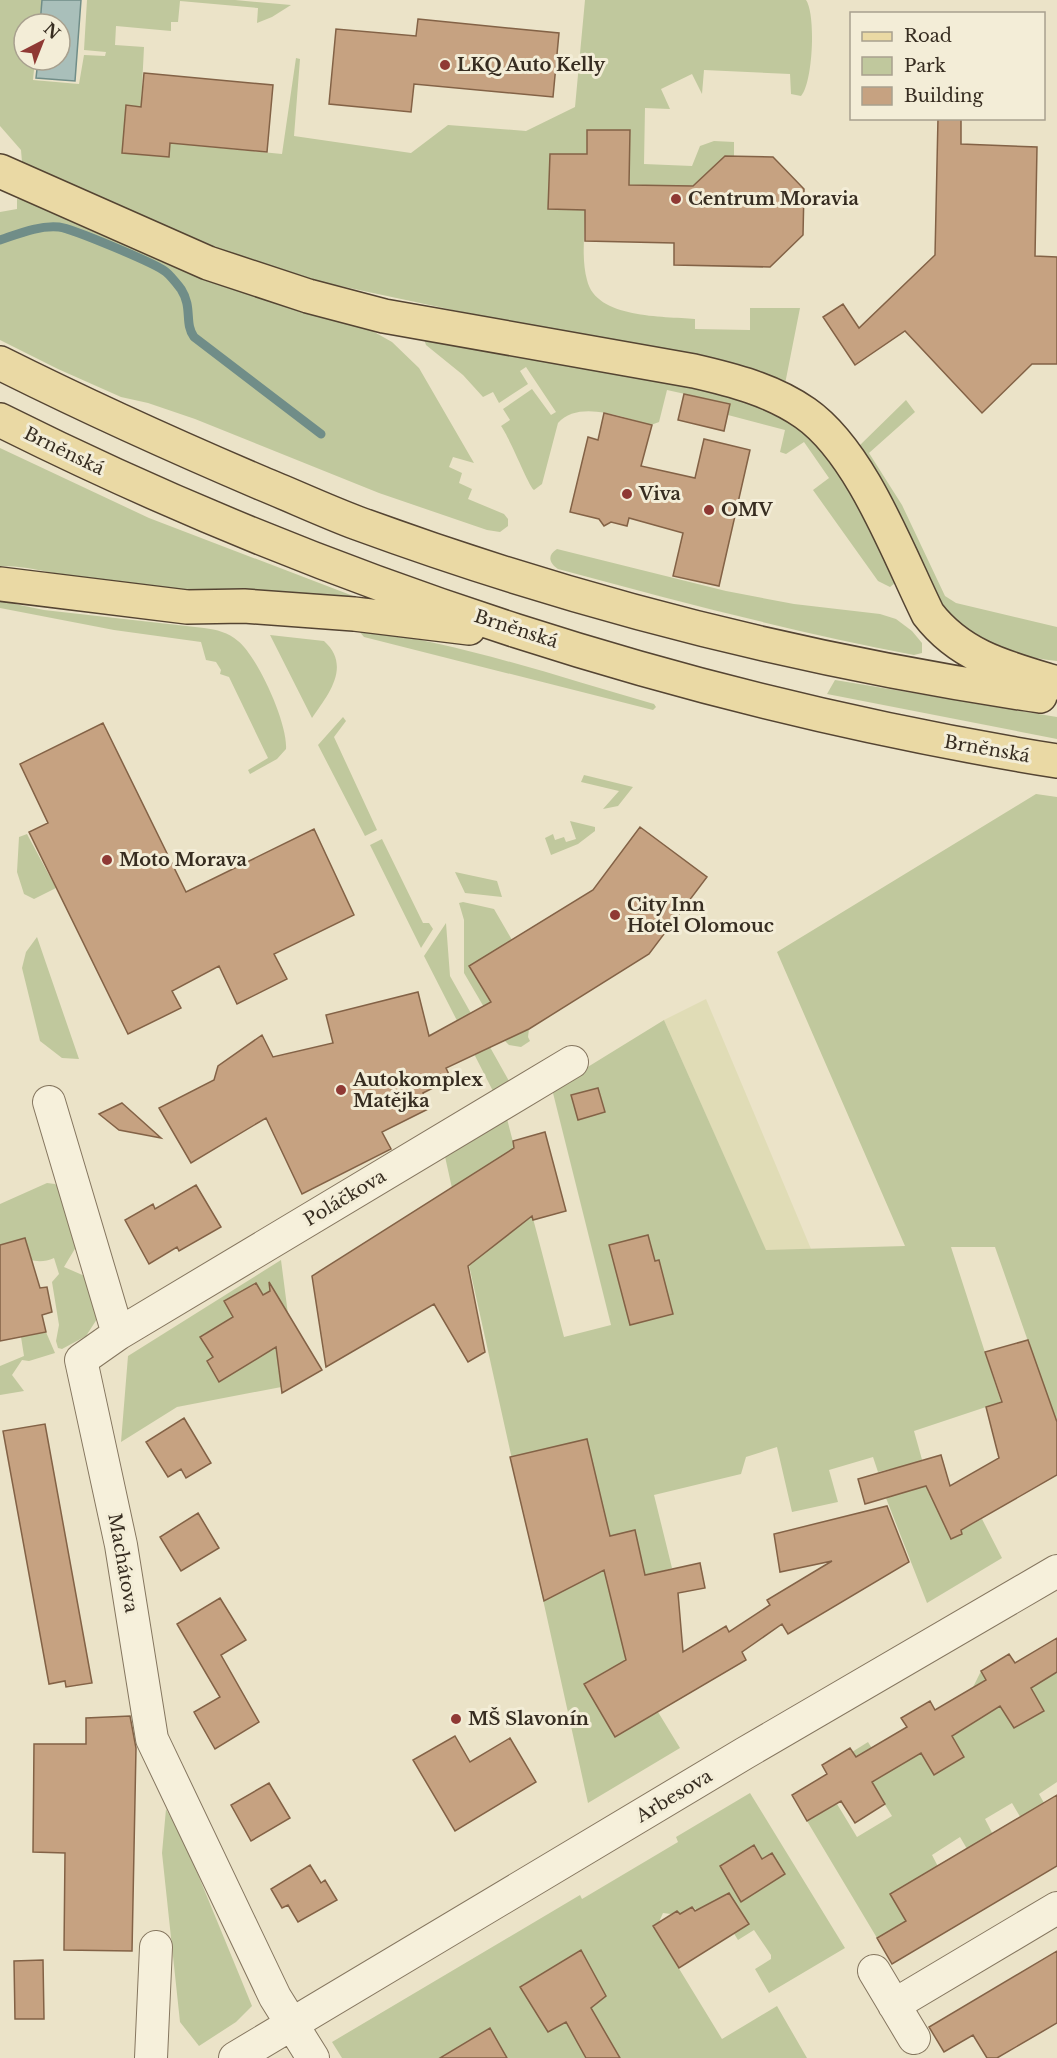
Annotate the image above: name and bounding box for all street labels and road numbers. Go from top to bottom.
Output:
street label: Brněnská [20,422,108,480]
street label: Brněnská [471,605,561,653]
street label: Brněnská [942,731,1032,767]
street label: Poláčkova [300,1165,390,1231]
street label: Machátova [103,1512,143,1614]
street label: Arbesova [631,1765,716,1828]

